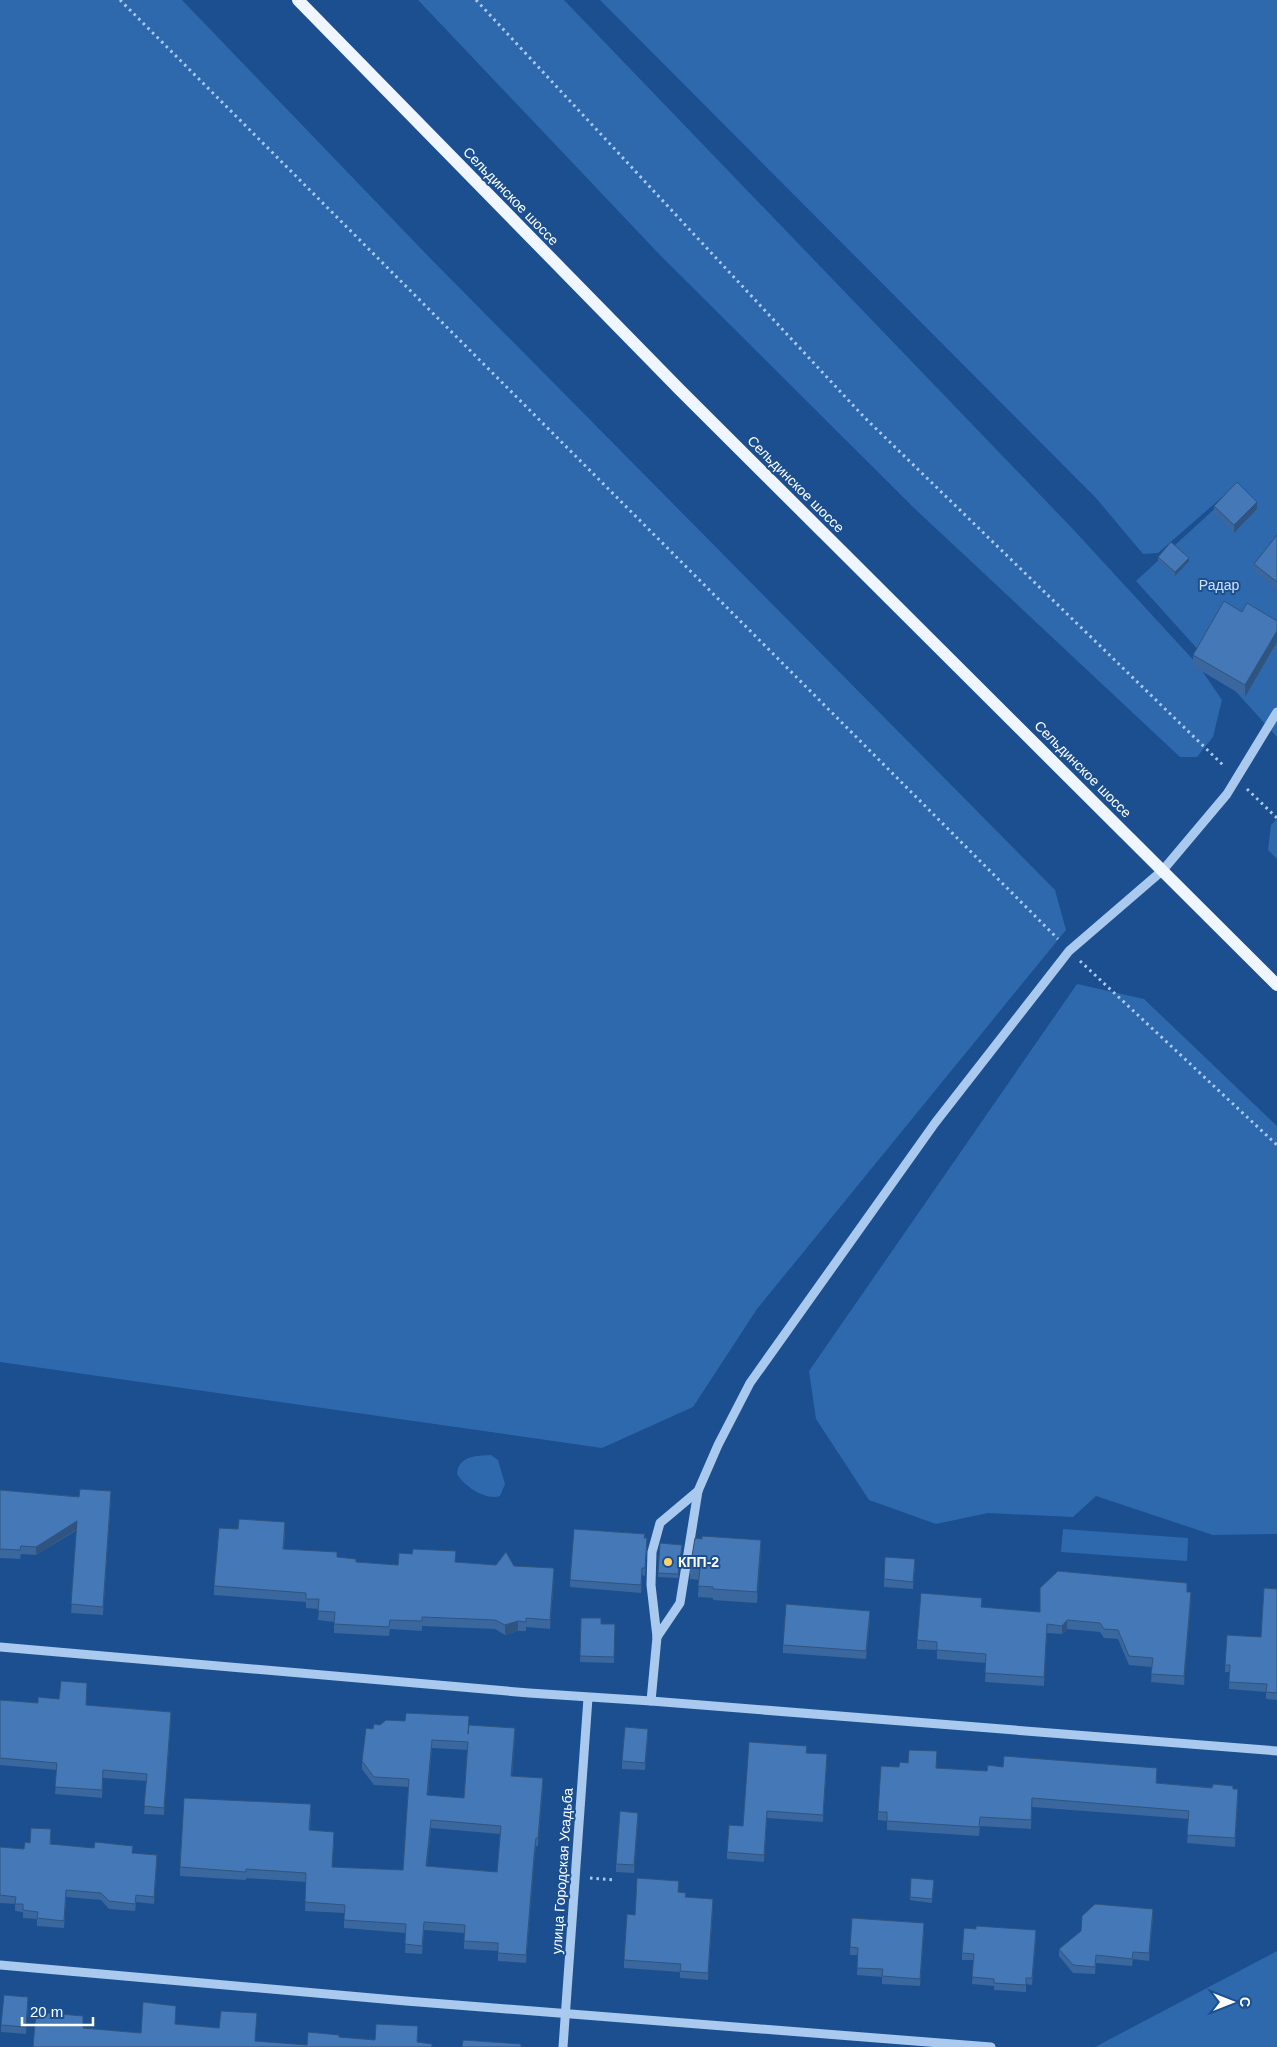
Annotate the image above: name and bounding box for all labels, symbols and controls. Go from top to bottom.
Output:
street label: Сельдинское шоссе [460,144,562,249]
street label: Сельдинское шоссе [744,432,848,536]
park label: Радар [1199,577,1239,593]
street label: Сельдинское шоссе [1031,717,1135,821]
place label: КПП-2 [678,1554,719,1570]
marker: КПП-2 [662,1556,674,1568]
street label: улица Городская Усадьба [548,1787,576,1955]
north arrow [1207,1977,1257,2027]
scale bar [22,1994,94,2026]
text: С [1237,1997,1253,2007]
text: 20 m [30,2003,63,2020]

